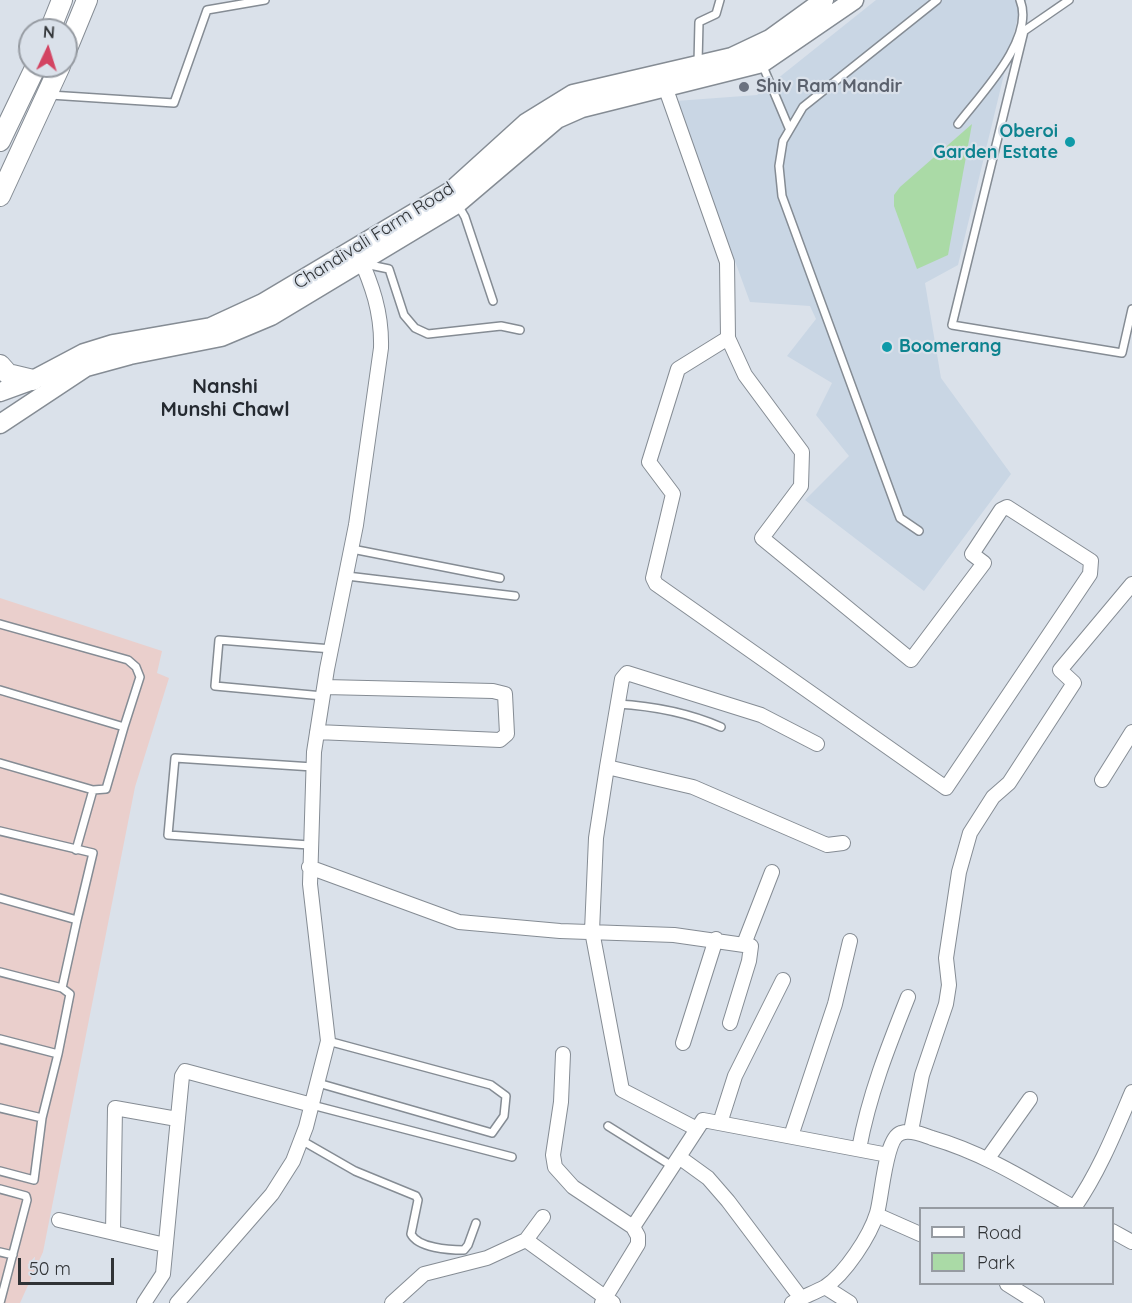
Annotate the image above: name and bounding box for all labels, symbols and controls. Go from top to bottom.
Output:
north arrow [18,18,78,78]
text: N [43,22,56,42]
place label: Shiv Ram Mandir [756,76,902,98]
marker: Shiv Ram Mandir [737,80,751,94]
place label: Oberoi Garden Estate [933,121,1058,164]
marker: Oberoi Garden Estate [1063,135,1077,149]
street label: Chandivali Farm Road [290,178,458,294]
place label: Boomerang [899,336,1002,358]
marker: Boomerang [880,340,894,354]
district label: Nanshi Munshi Chawl [160,375,290,422]
legend [919,1207,1114,1285]
text: Road [977,1221,1022,1244]
scale bar [21,1246,117,1284]
text: Park [977,1251,1015,1274]
text: 50 m [29,1257,71,1280]

